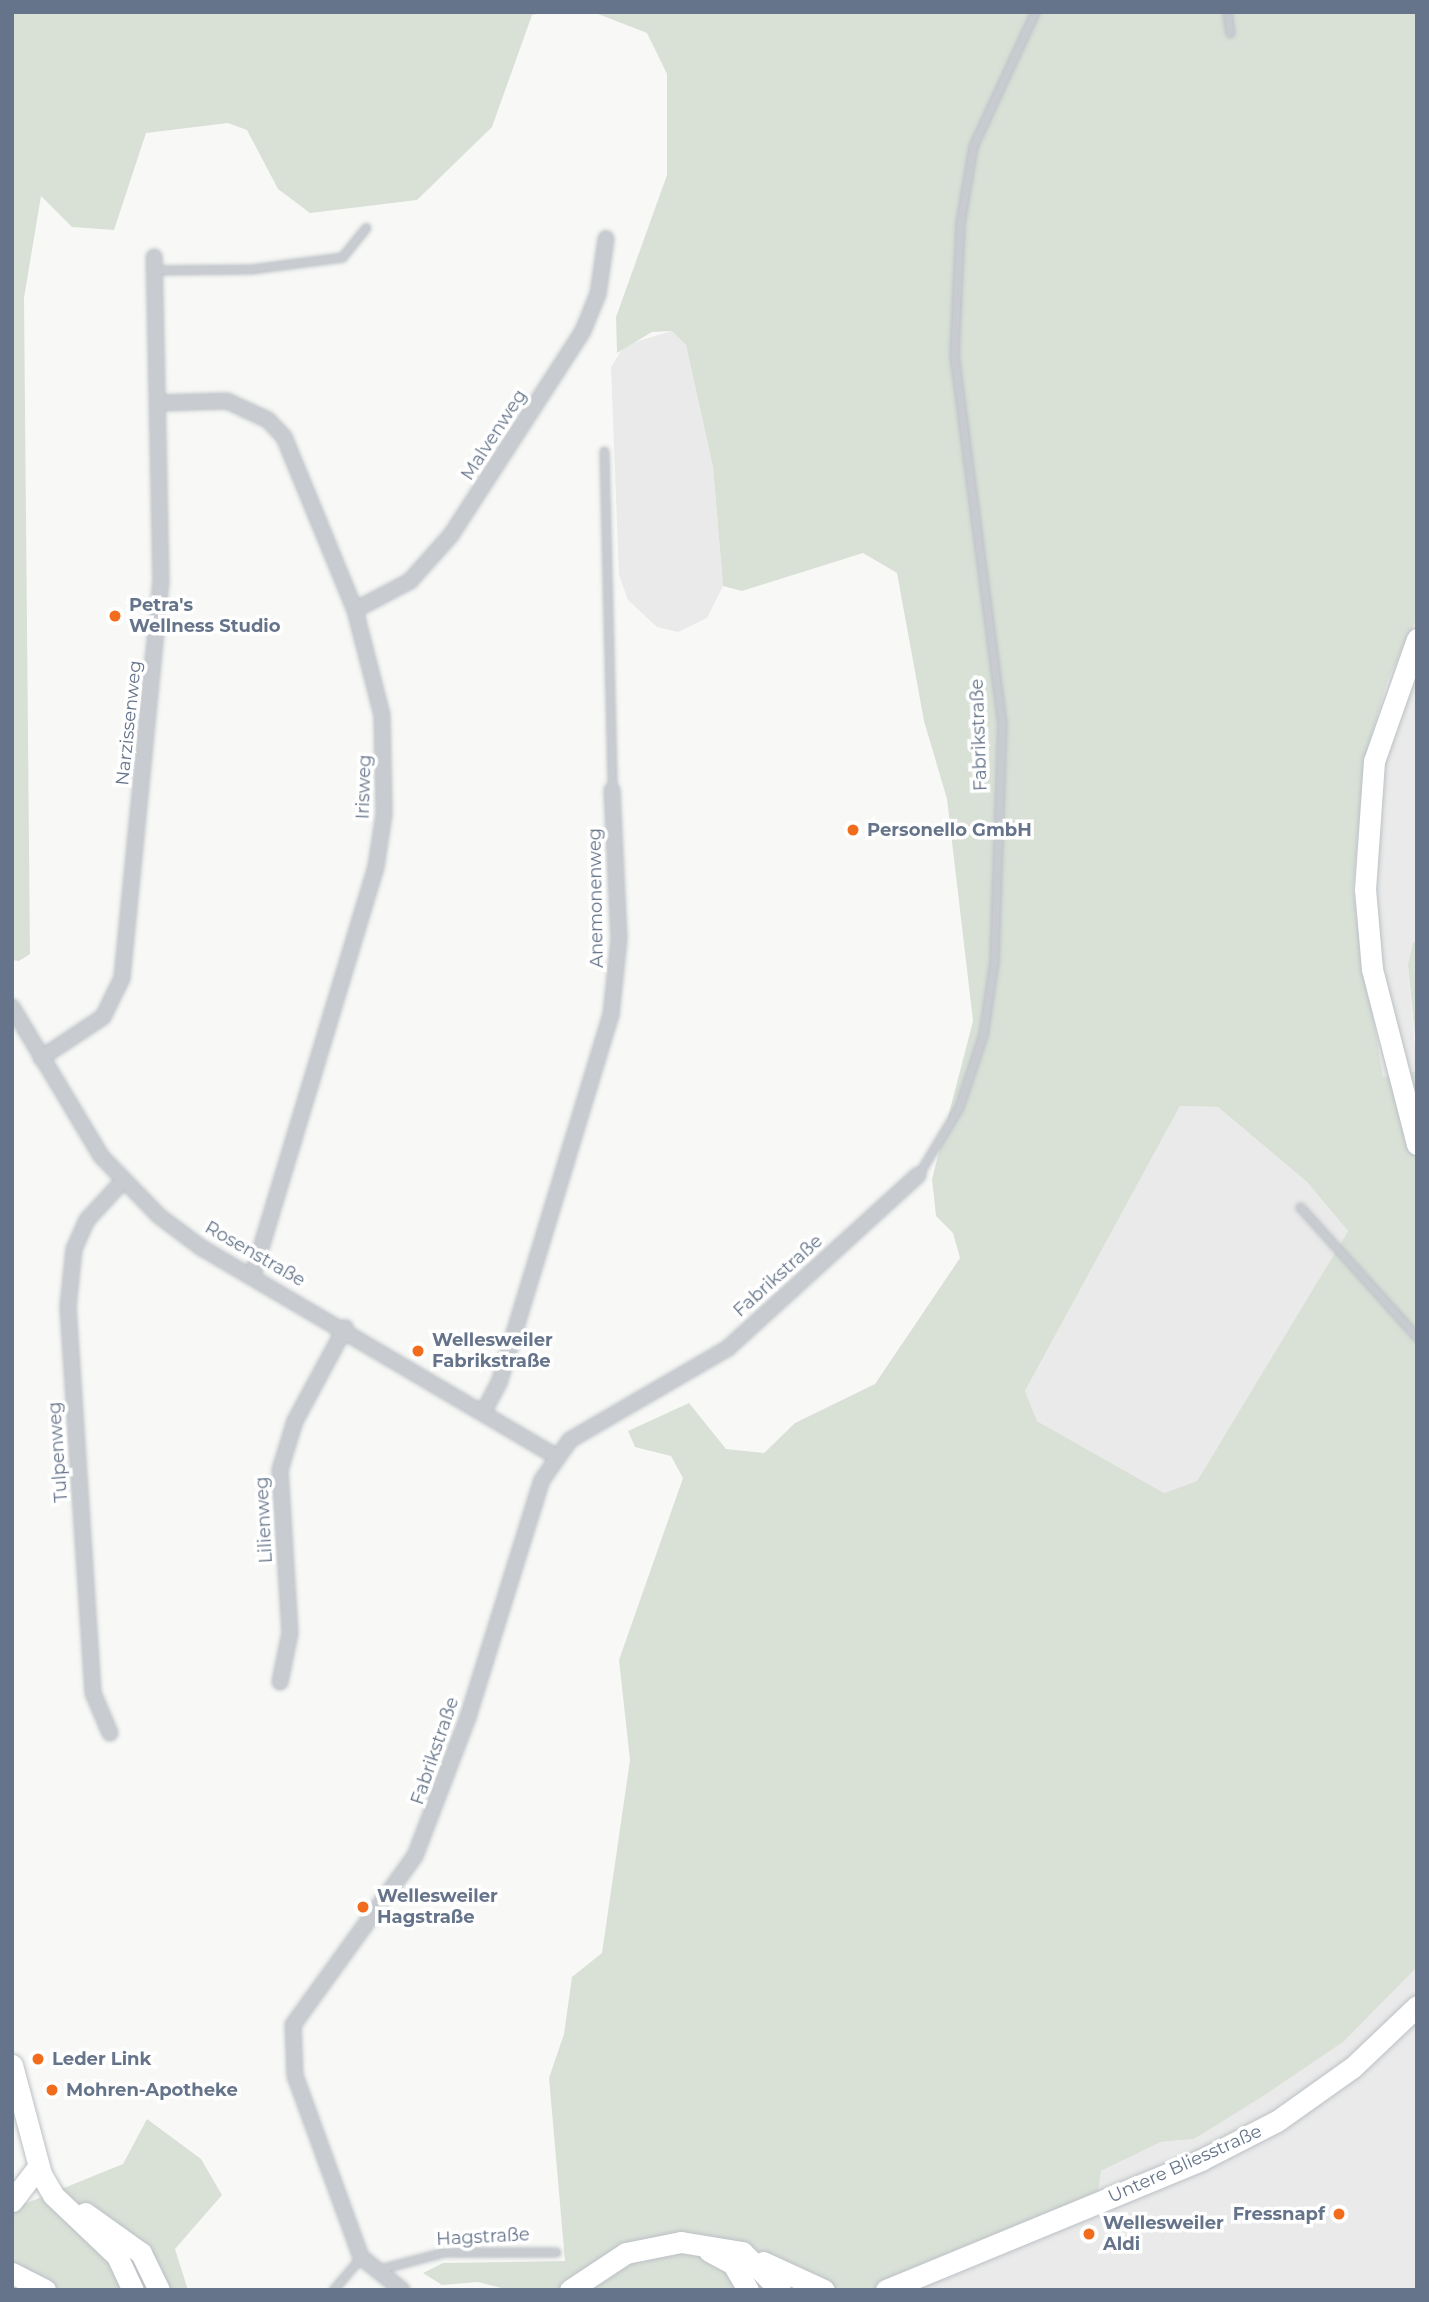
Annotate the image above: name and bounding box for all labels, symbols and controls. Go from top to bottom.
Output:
street label: Malvenweg [457,386,531,484]
place label: Petra's Wellness Studio [129,595,281,638]
marker: Petra's Wellness Studio [107,608,123,624]
street label: Narzissenweg [112,659,146,787]
street label: Fabrikstraße [966,678,992,792]
street label: Irisweg [352,754,376,820]
place label: Personello GmbH [867,819,1032,841]
marker: Personello GmbH [845,822,861,838]
street label: Anemonenweg [584,828,608,968]
street label: Rosenstraße [201,1217,309,1291]
street label: Fabrikstraße [729,1230,827,1322]
place label: Wellesweiler Fabrikstraße [432,1330,553,1372]
marker: Wellesweiler Fabrikstraße [410,1343,426,1359]
street label: Tulpenweg [44,1401,72,1503]
street label: Lilienweg [251,1476,277,1564]
street label: Fabrikstraße [407,1694,463,1808]
place label: Wellesweiler Hagstraße [377,1886,498,1928]
marker: Wellesweiler Hagstraße [355,1899,371,1915]
place label: Leder Link [52,2048,151,2070]
marker: Leder Link [30,2051,46,2067]
place label: Mohren-Apotheke [66,2079,238,2101]
marker: Mohren-Apotheke [44,2082,60,2098]
street label: Untere Bliesstraße [1105,2120,1265,2208]
place label: Fressnapf [1233,2203,1325,2225]
marker: Fressnapf [1331,2206,1347,2222]
place label: Wellesweiler Aldi [1103,2213,1224,2256]
street label: Hagstraße [436,2224,530,2250]
marker: Wellesweiler Aldi [1081,2226,1097,2242]

